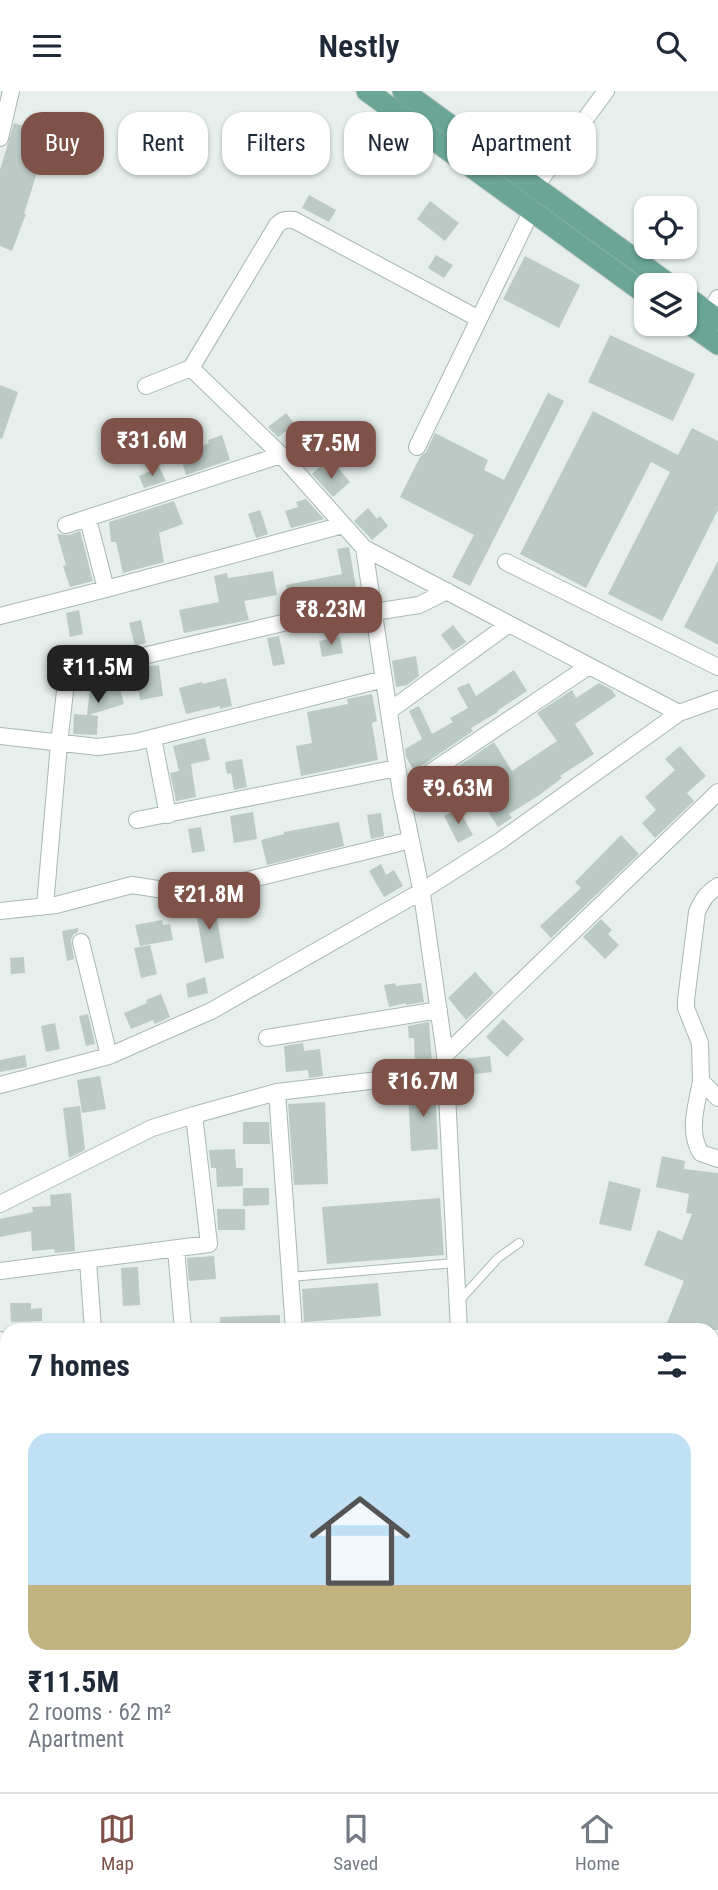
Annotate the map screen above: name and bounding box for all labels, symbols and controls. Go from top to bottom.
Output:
icon: menu [28,27,66,65]
text: Nestly [318,27,400,65]
icon: search [652,27,690,65]
chip: Buy [21,112,104,175]
chip: Rent [118,112,208,175]
chip: Filters [222,112,330,175]
chip: New [344,112,433,175]
chip: Apartment [447,112,596,175]
map controls [634,196,697,336]
button: locate [634,196,697,259]
button: layers [634,273,697,336]
pin: ₹31.6M [95,419,209,478]
pin: ₹7.5M [282,421,380,481]
text: ₹31.6M [117,427,187,454]
text: ₹7.5M [302,430,360,457]
pin: ₹8.23M [274,587,388,647]
text: ₹8.23M [296,596,366,623]
pin: ₹11.5M [41,645,155,705]
text: ₹11.5M [63,654,133,681]
pin: ₹9.63M [401,767,515,826]
text: ₹9.63M [423,775,493,802]
pin: ₹21.8M [152,873,266,932]
text: ₹21.8M [174,881,244,908]
pin: ₹16.7M [366,1059,480,1119]
text: ₹16.7M [388,1068,458,1095]
icon: filters [653,1346,691,1384]
text: 7 homes [28,1348,130,1383]
icon: home [297,1478,423,1604]
text: ₹11.5M [28,1664,119,1699]
text: 2 rooms · 62 m² [28,1699,171,1726]
text: Apartment [28,1726,124,1753]
tab: Map [98,1810,136,1875]
tab: Saved [333,1810,378,1875]
tab: Home [575,1810,620,1875]

